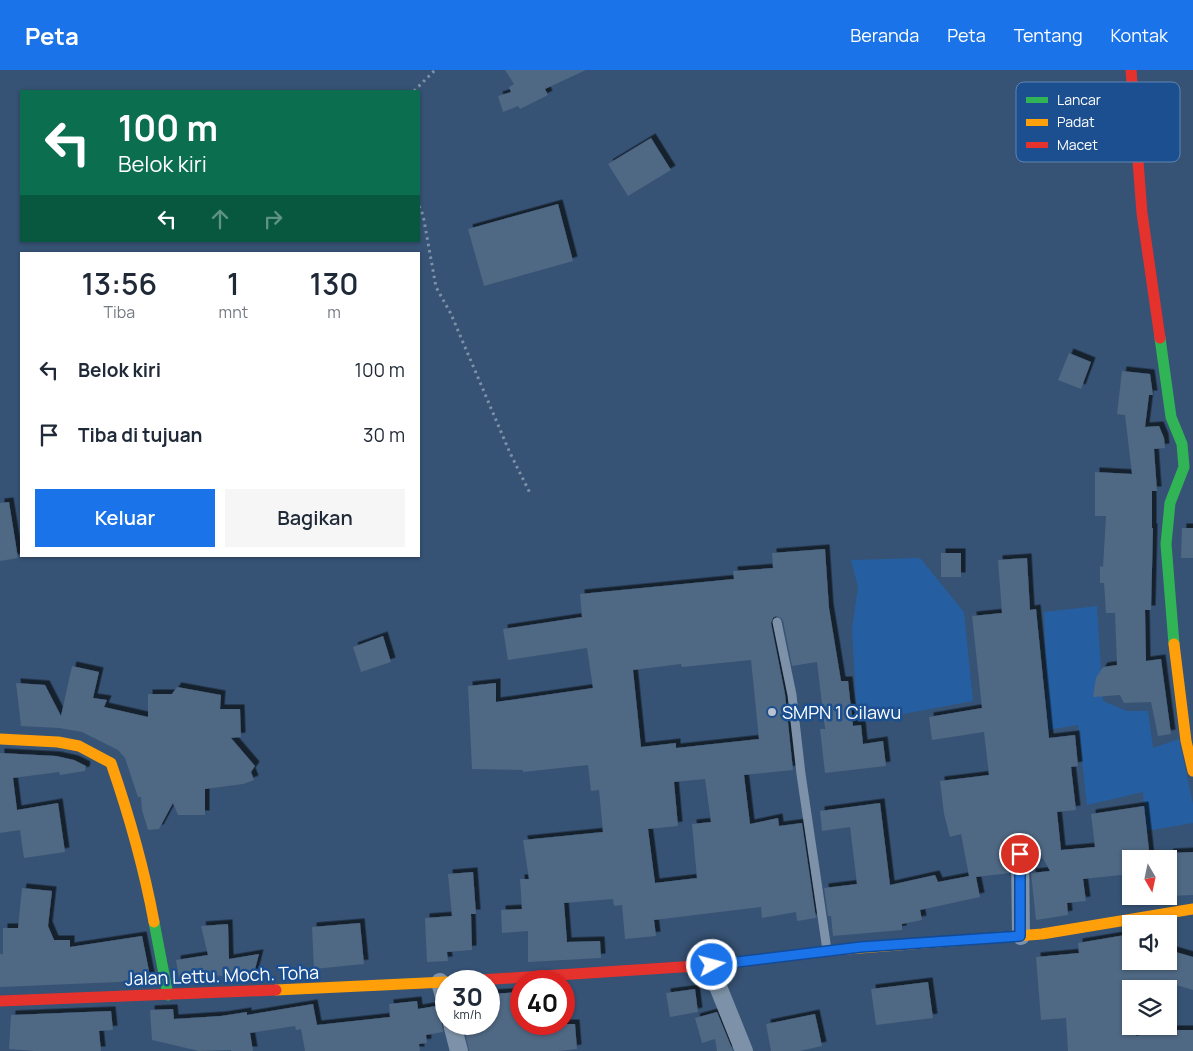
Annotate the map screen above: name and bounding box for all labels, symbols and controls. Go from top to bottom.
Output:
text: Peta [25,19,79,52]
text: Beranda [850,23,919,47]
text: Peta [947,23,986,47]
text: Tentang [1014,23,1083,47]
text: Kontak [1111,23,1168,47]
legend [1016,82,1180,162]
text: Lancar [1057,90,1101,109]
text: 100 m [118,104,218,152]
icon: left [35,110,100,175]
text: Padat [1057,112,1095,131]
text: Macet [1057,135,1098,154]
text: Belok kiri [118,149,207,179]
icon: left [153,205,181,233]
icon: ahead [206,205,234,233]
icon: right [259,205,287,233]
text: 13:56 [81,263,157,304]
text: 1 [227,263,240,304]
text: 130 [309,263,359,304]
text: Tiba [103,301,135,323]
text: mnt [219,301,248,323]
text: m [327,301,341,323]
icon: left [35,356,63,384]
text: Belok kiri [78,357,161,383]
text: 100 m [354,357,405,383]
icon: arrive [35,421,63,449]
text: Tiba di tujuan [78,422,202,448]
text: 30 m [363,422,405,448]
button: Keluar [35,489,215,547]
button: Bagikan [225,489,405,547]
place label: SMPN 1 Cilawu [782,700,901,724]
marker: SMPN 1 Cilawu [766,706,778,718]
pin [999,833,1041,875]
icon: arrive [1006,840,1034,868]
north arrow [1122,850,1178,905]
map controls [1122,850,1177,1035]
button: sound [1122,915,1177,970]
position arrow [685,938,737,990]
street label: Jalan Lettu. Moch. Toha [125,960,319,990]
speed limit sign: 40 [510,970,575,1035]
text: 30 [452,979,483,1014]
button: layers [1122,980,1177,1035]
text: km/h [454,1006,481,1023]

